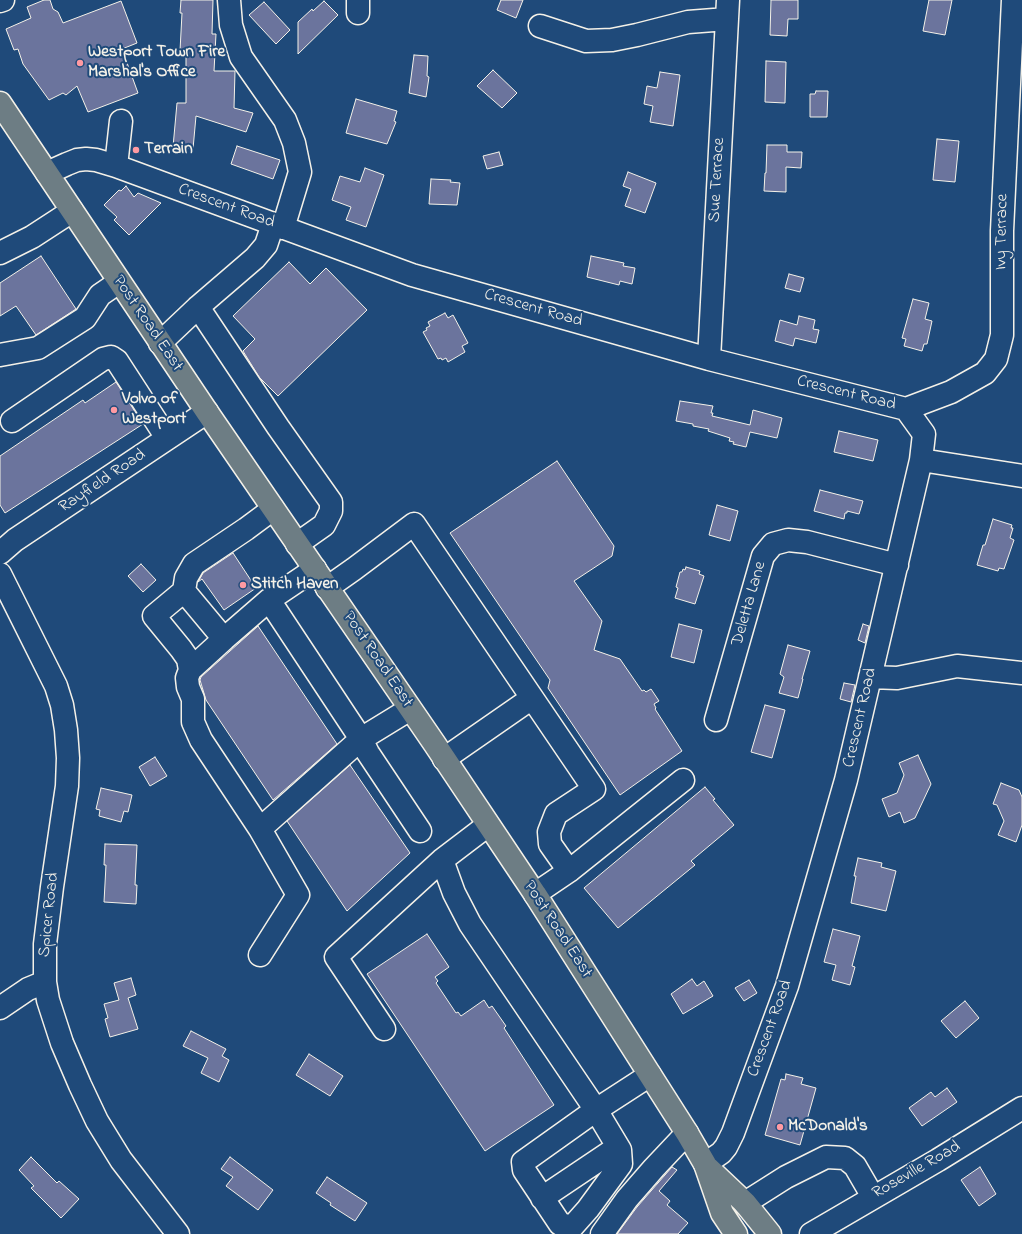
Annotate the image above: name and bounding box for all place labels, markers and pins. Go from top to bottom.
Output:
place label: Westport Town Fire Marshal's Office [88,43,225,83]
marker: Westport Town Fire Marshal's Office [75,58,85,68]
place label: Terrain [144,140,193,160]
marker: Terrain [131,145,141,155]
place label: Volvo of Westport [122,390,186,430]
marker: Volvo of Westport [109,405,119,415]
place label: Stitch Haven [251,575,338,595]
marker: Stitch Haven [238,580,248,590]
place label: McDonald's [788,1117,868,1137]
marker: McDonald's [775,1122,785,1132]

